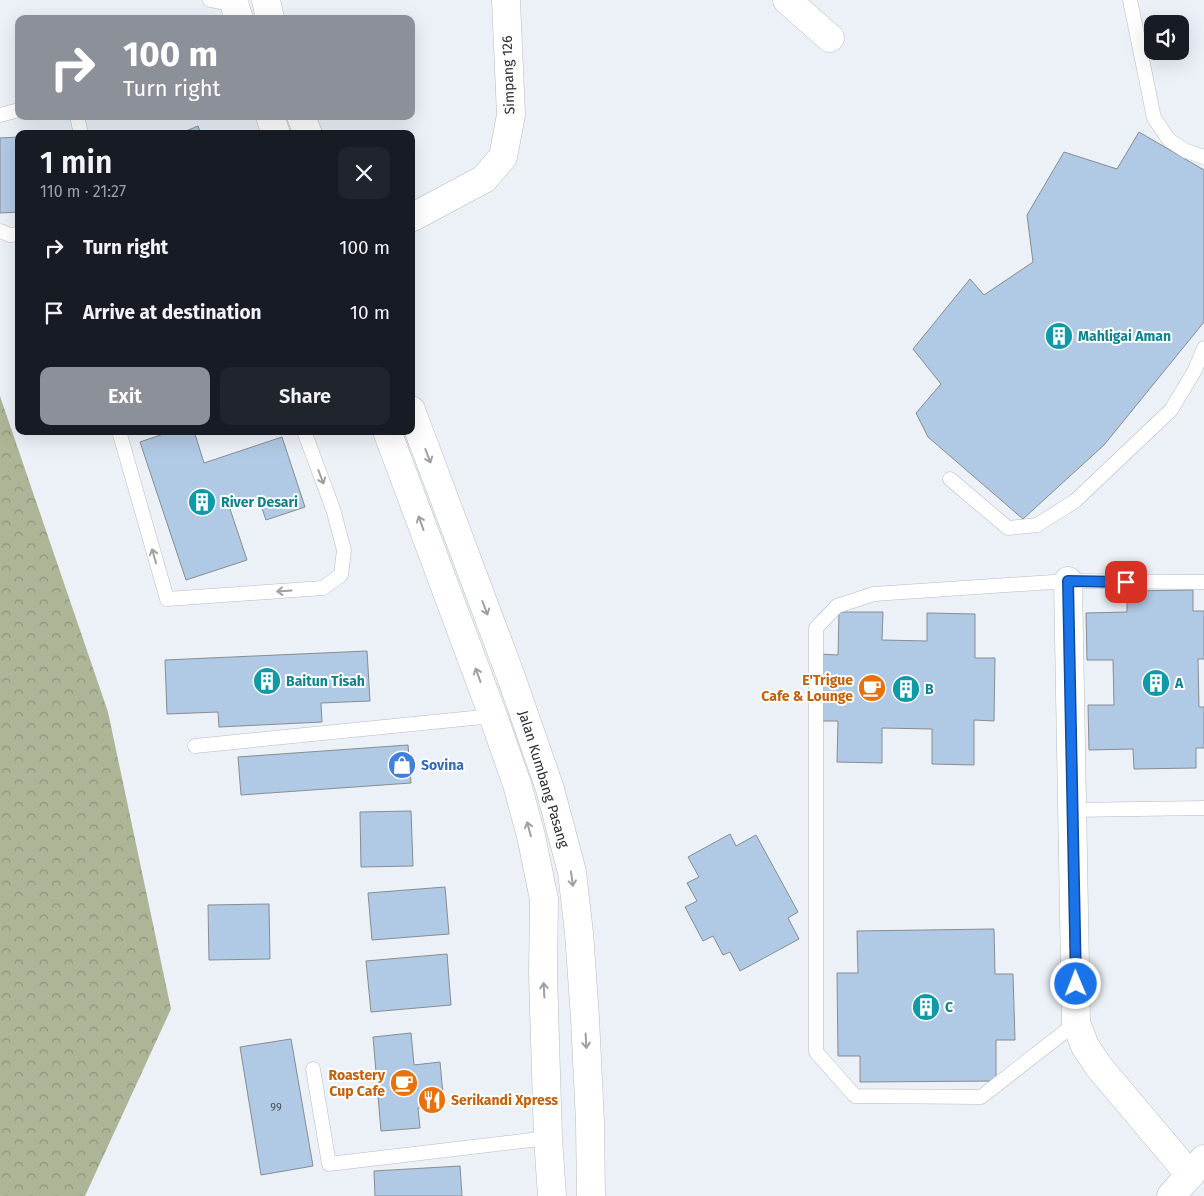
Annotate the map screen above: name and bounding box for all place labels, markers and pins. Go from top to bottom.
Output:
building icon: Mahligai Aman [1044,321,1074,351]
place label: Mahligai Aman [1078,328,1171,345]
building icon: River Desari [187,487,217,517]
place label: River Desari [221,494,298,511]
pin [1105,561,1147,603]
building icon: Baitun Tisah [252,666,282,696]
building icon: A [1141,668,1171,698]
place label: E'Trigue Cafe & Lounge [761,672,853,705]
place label: Baitun Tisah [286,673,365,690]
cafe icon: E'Trigue Cafe & Lounge [857,673,887,703]
building icon: B [891,674,921,704]
place label: A [1174,675,1184,692]
place label: B [925,681,934,698]
shop icon: Sovina [387,750,417,780]
place label: Sovina [421,757,464,774]
building icon: C [911,992,941,1022]
place label: C [945,999,953,1016]
place label: Roastery Cup Cafe [328,1067,386,1100]
cafe icon: Roastery Cup Cafe [389,1068,419,1098]
restaurant icon: Serikandi Xpress [417,1085,447,1115]
place label: Serikandi Xpress [451,1092,558,1109]

